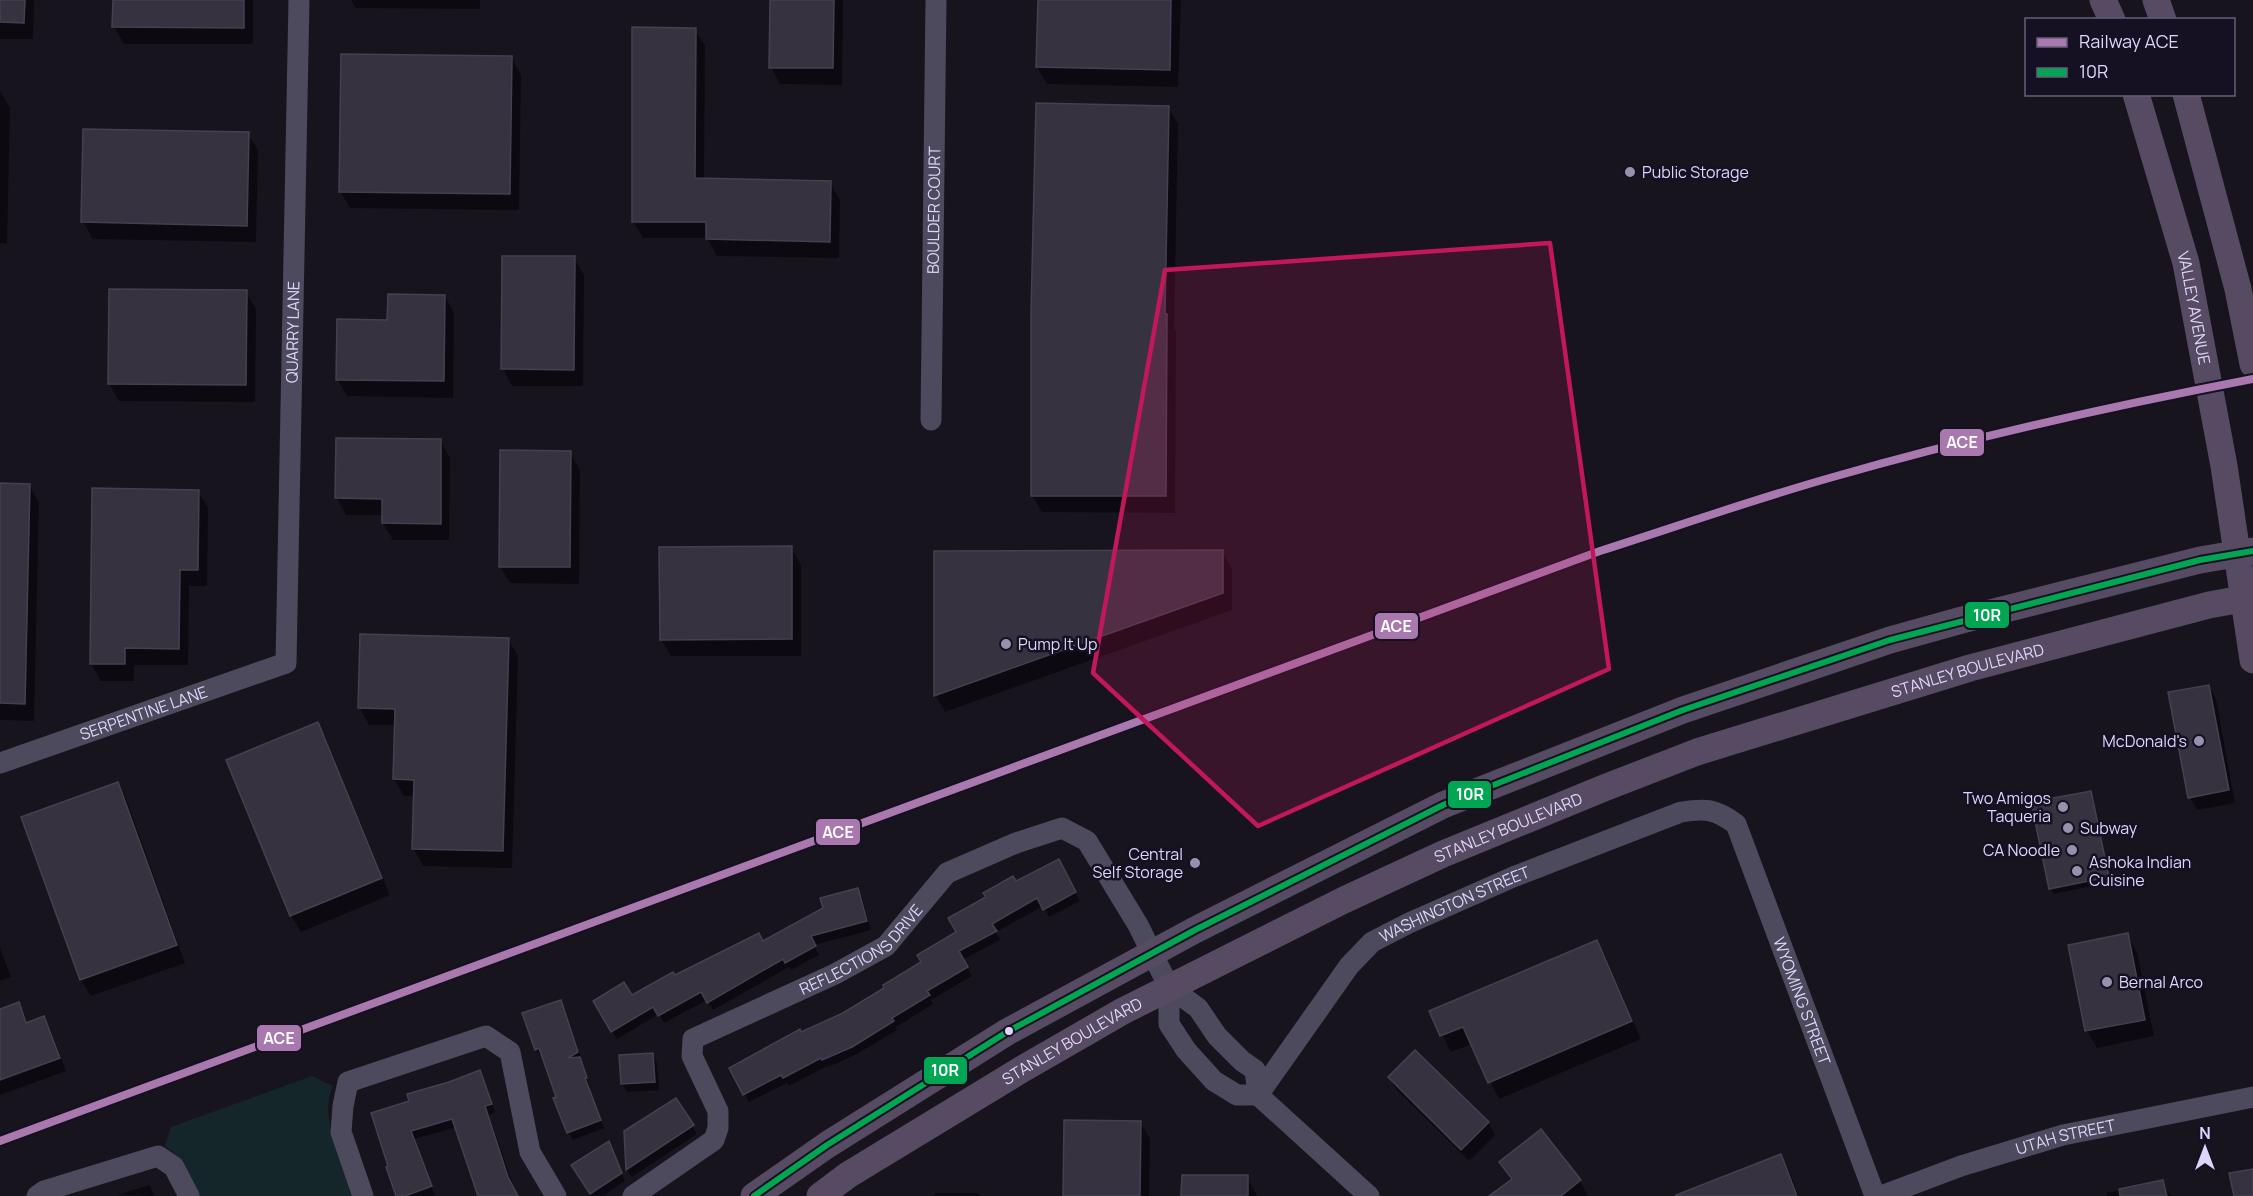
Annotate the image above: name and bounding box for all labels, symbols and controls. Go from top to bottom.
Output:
legend [2025,18,2235,96]
text: Railway ACE [2079,29,2179,53]
text: 10R [2079,59,2108,83]
street label: BOULDER COURT [922,145,945,274]
place label: Public Storage [1642,161,1749,183]
marker: Public Storage [1623,165,1637,179]
street label: VALLEY AVENUE [2172,249,2216,366]
street label: QUARRY LANE [280,281,304,383]
line badge: ACE [1939,428,1985,457]
text: ACE [1946,431,1978,453]
line badge: 10R [1964,601,2010,629]
text: 10R [1973,604,2001,626]
line badge: ACE [1374,612,1419,640]
text: ACE [1380,615,1412,637]
place label: Pump It Up [1018,633,1097,655]
marker: Pump It Up [999,637,1013,651]
street label: STANLEY BOULEVARD [1888,638,2047,703]
street label: SERPENTINE LANE [77,680,210,745]
place label: McDonald's [2102,730,2187,752]
marker: McDonald's [2192,734,2206,748]
line badge: 10R [1447,780,1492,809]
text: 10R [1456,783,1484,805]
street label: STANLEY BOULEVARD [1430,787,1586,868]
place label: Two Amigos Taqueria [1963,787,2051,827]
marker: Two Amigos Taqueria [2056,800,2070,814]
place label: Subway [2080,817,2138,839]
line badge: ACE [815,818,861,846]
text: ACE [822,821,854,843]
marker: Subway [2061,821,2075,835]
place label: CA Noodle [1983,839,2060,861]
place label: Central Self Storage [1093,843,1183,883]
marker: CA Noodle [2065,843,2079,857]
place label: Ashoka Indian Cuisine [2089,851,2191,891]
marker: Central Self Storage [1188,856,1202,870]
street label: WASHINGTON STREET [1375,860,1533,947]
marker: Ashoka Indian Cuisine [2070,864,2084,878]
street label: REFLECTIONS DRIVE [796,899,928,1000]
street label: WYOMING STREET [1768,934,1836,1068]
place label: Bernal Arco [2119,971,2203,993]
marker: Bernal Arco [2100,975,2114,989]
street label: STANLEY BOULEVARD [998,992,1146,1090]
line badge: ACE [256,1024,302,1052]
unlabelled marker [1003,1025,1015,1037]
text: ACE [263,1027,295,1049]
line badge: 10R [923,1056,968,1085]
text: 10R [931,1059,959,1081]
street label: UTAH STREET [2013,1114,2118,1160]
north arrow [2175,1118,2235,1178]
text: N [2199,1122,2211,1144]

